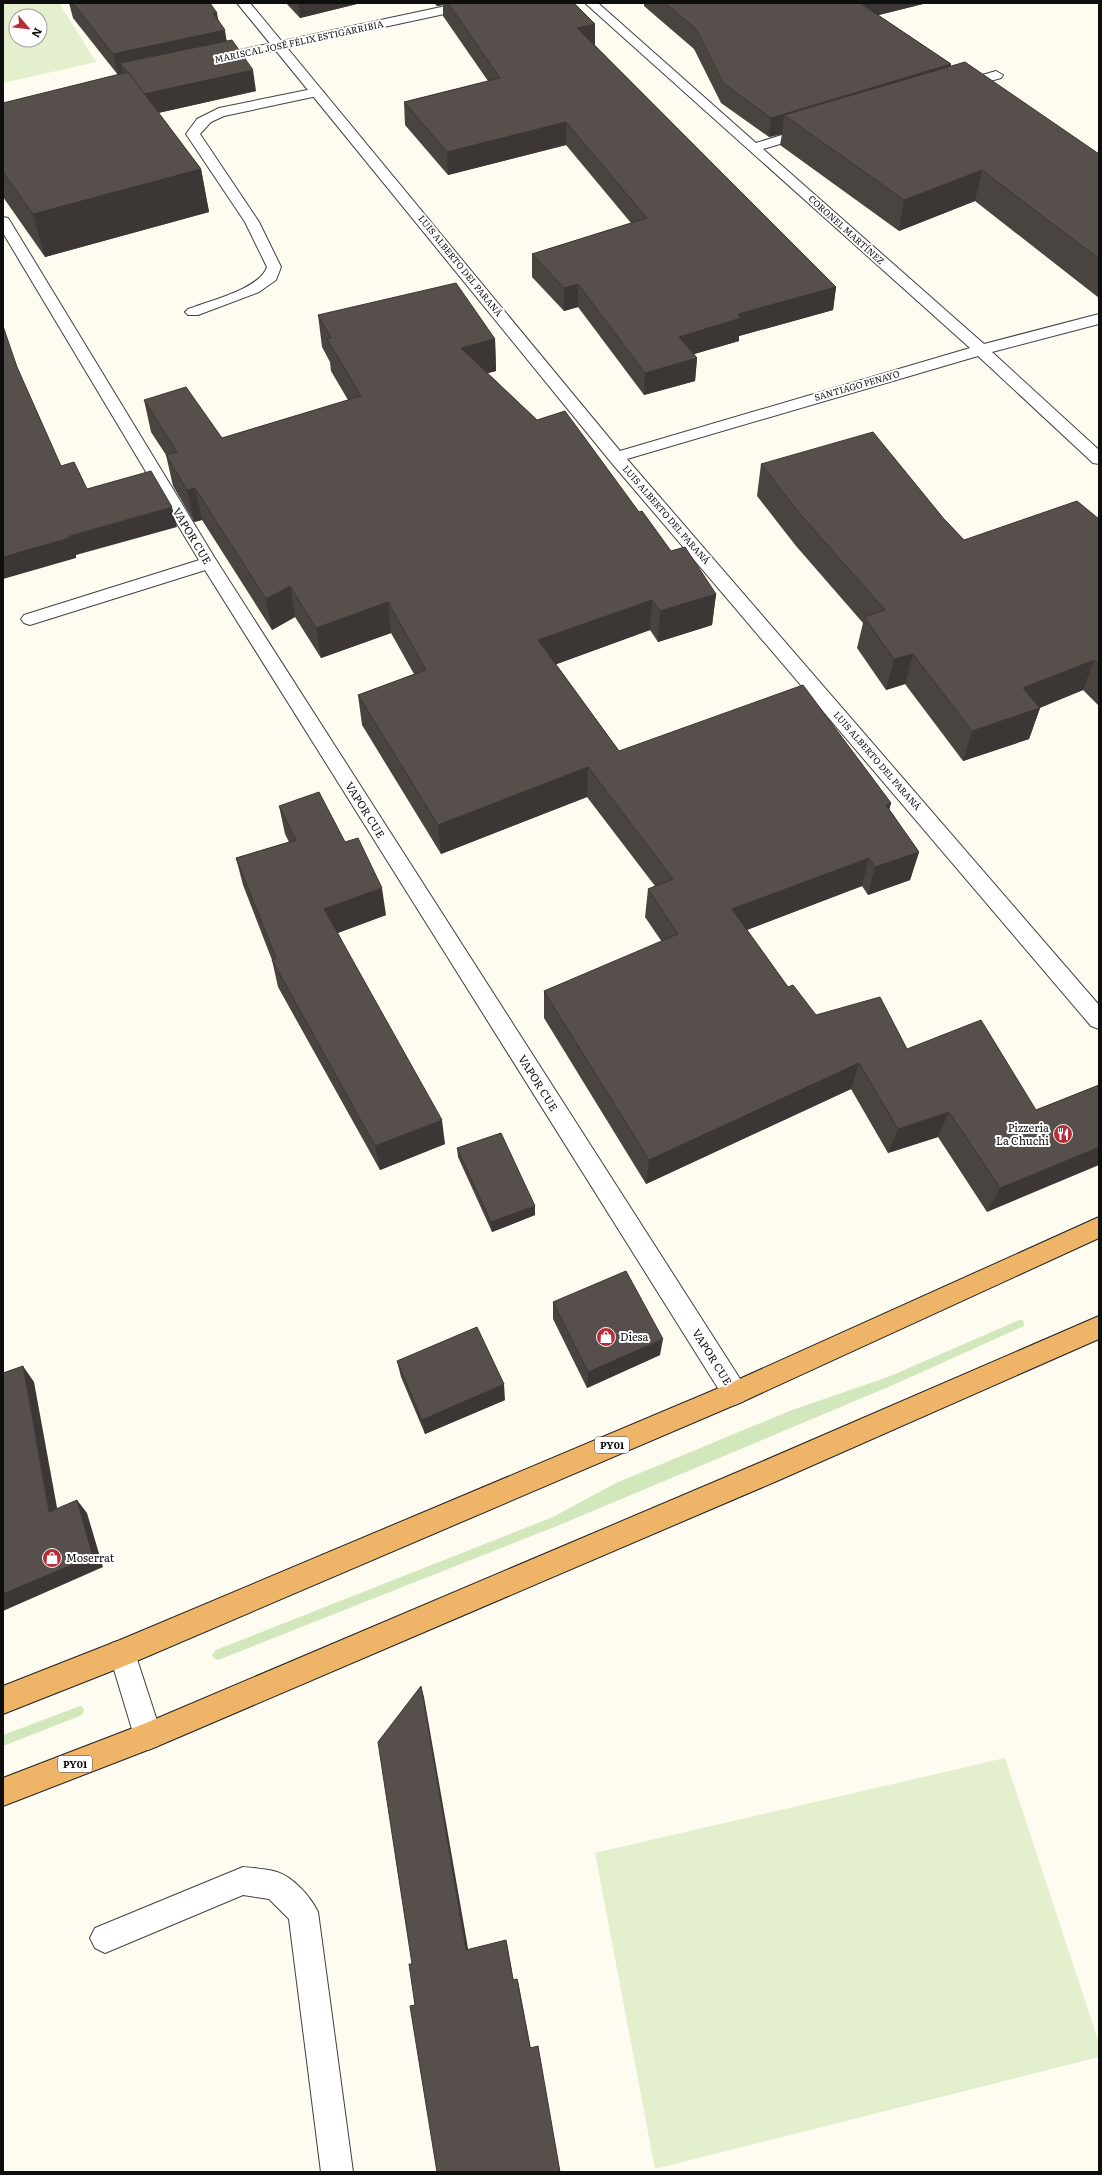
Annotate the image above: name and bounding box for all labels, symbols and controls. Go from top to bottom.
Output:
north arrow [8,8,48,48]
street label: MARISCAL JOSÉ FÉLIX ESTIGARRIBIA [213,16,385,66]
text: N [28,25,47,41]
street label: CORONEL MARTÍNEZ [806,191,888,267]
street label: LUIS ALBERTO DEL PARANÁ [415,212,506,319]
street label: SANTIAGO PENAYO [812,366,901,404]
street label: LUIS ALBERTO DEL PARANÁ [620,462,714,567]
street label: VAPOR CUE [170,504,216,567]
street label: LUIS ALBERTO DEL PARANÁ [831,708,925,813]
street label: VAPOR CUE [342,778,389,841]
street label: VAPOR CUE [515,1051,562,1114]
place label: Pizzeria La Chuchi [996,1119,1049,1148]
restaurant icon: Pizzeria La Chuchi [1052,1123,1074,1145]
street label: VAPOR CUE [689,1325,736,1388]
shop icon: Diesa [595,1326,617,1348]
place label: Diesa [620,1328,649,1344]
road number: PY01 [595,1437,629,1453]
shop icon: Moserrat [41,1547,63,1569]
place label: Moserrat [66,1549,115,1565]
road number: PY01 [58,1756,92,1772]

